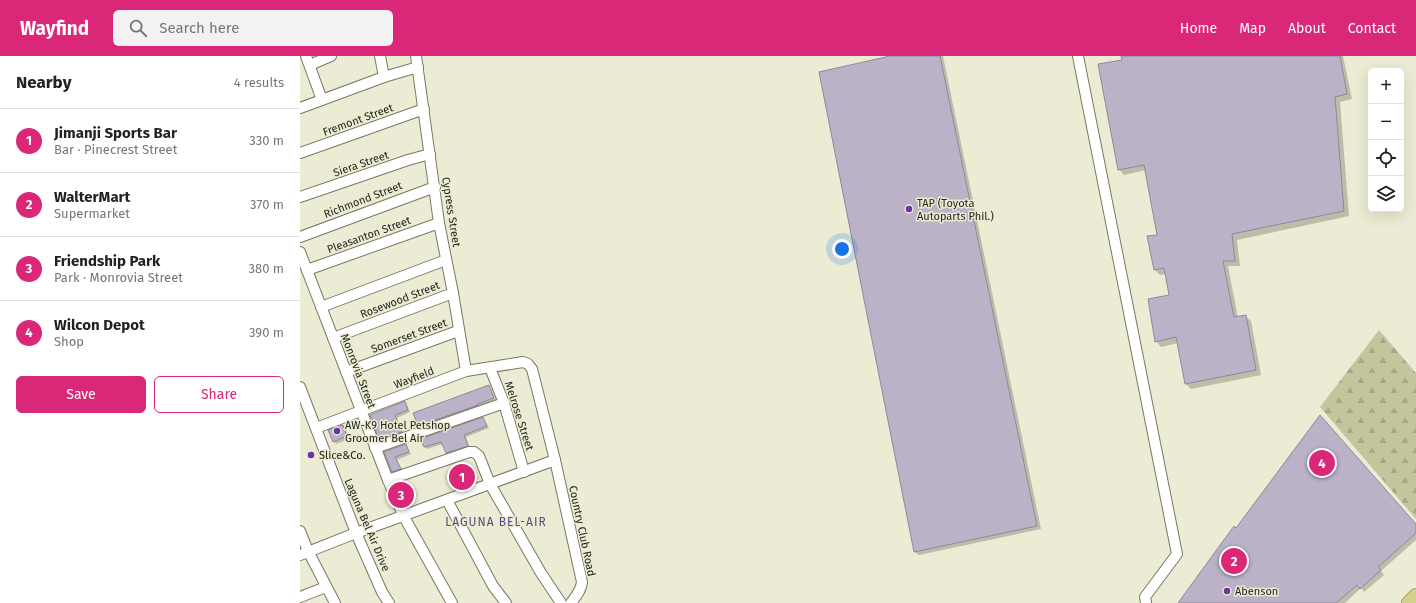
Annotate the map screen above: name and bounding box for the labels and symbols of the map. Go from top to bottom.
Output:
street label: Fremont Street [321,101,395,139]
street label: Siera Street [332,148,390,180]
street label: Cypress Street [439,176,463,248]
street label: Richmond Street [322,179,404,221]
place label: TAP (Toyota Autoparts Phil.) [917,197,994,223]
marker: TAP (Toyota Autoparts Phil.) [904,204,914,214]
street label: Pleasanton Street [325,214,413,256]
your location [832,239,852,259]
street label: Rosewood Street [358,279,442,321]
street label: Somerset Street [369,316,449,356]
street label: Monrovia Street [338,332,378,410]
street label: Wayfield [392,364,436,392]
street label: Melrose Street [502,380,536,452]
place label: AW-K9 Hotel Petshop Groomer Bel Air [345,419,450,445]
marker: AW-K9 Hotel Petshop Groomer Bel Air [332,426,342,436]
pin: 4 [1309,448,1335,478]
place label: Slice&Co. [319,449,366,462]
marker: Slice&Co. [306,450,316,460]
pin: 1 [449,462,475,492]
street label: Laguna Bel Air Drive [342,477,392,573]
pin: 3 [388,480,414,510]
street label: Country Club Road [566,485,598,577]
district label: LAGUNA BEL-AIR [445,515,547,529]
pin: 2 [1221,546,1247,576]
place label: Abenson [1235,585,1278,598]
marker: Abenson [1222,586,1232,596]

